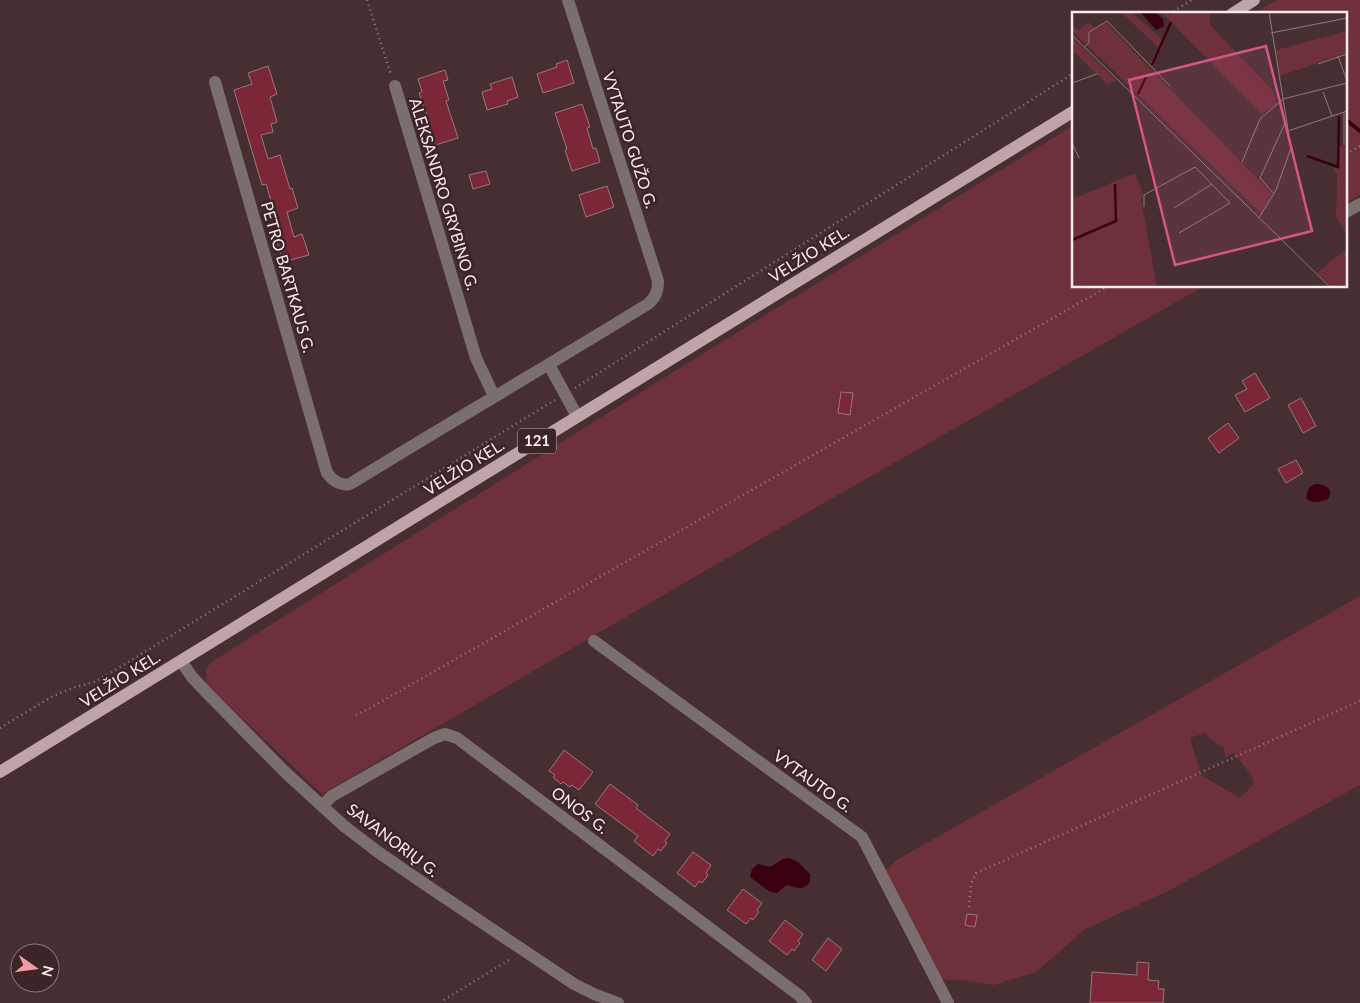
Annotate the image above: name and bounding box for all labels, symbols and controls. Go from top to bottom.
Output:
inset map [1072,12,1348,288]
street label: VYTAUTO GUŽO G. [599,69,662,211]
street label: ALEKSANDRO GRYBINO G. [406,95,483,292]
street label: PETRO BARTKAUS G. [258,199,319,355]
street label: VELŽIO KEL. [765,221,852,286]
road number: 121 [518,428,556,454]
street label: VELŽIO KEL. [420,434,507,499]
street label: VELŽIO KEL. [76,646,163,711]
street label: VYTAUTO G. [770,746,856,816]
street label: ONOS G. [548,782,612,837]
street label: SAVANORIŲ G. [344,799,443,880]
north arrow [10,943,60,993]
text: N [39,964,58,979]

